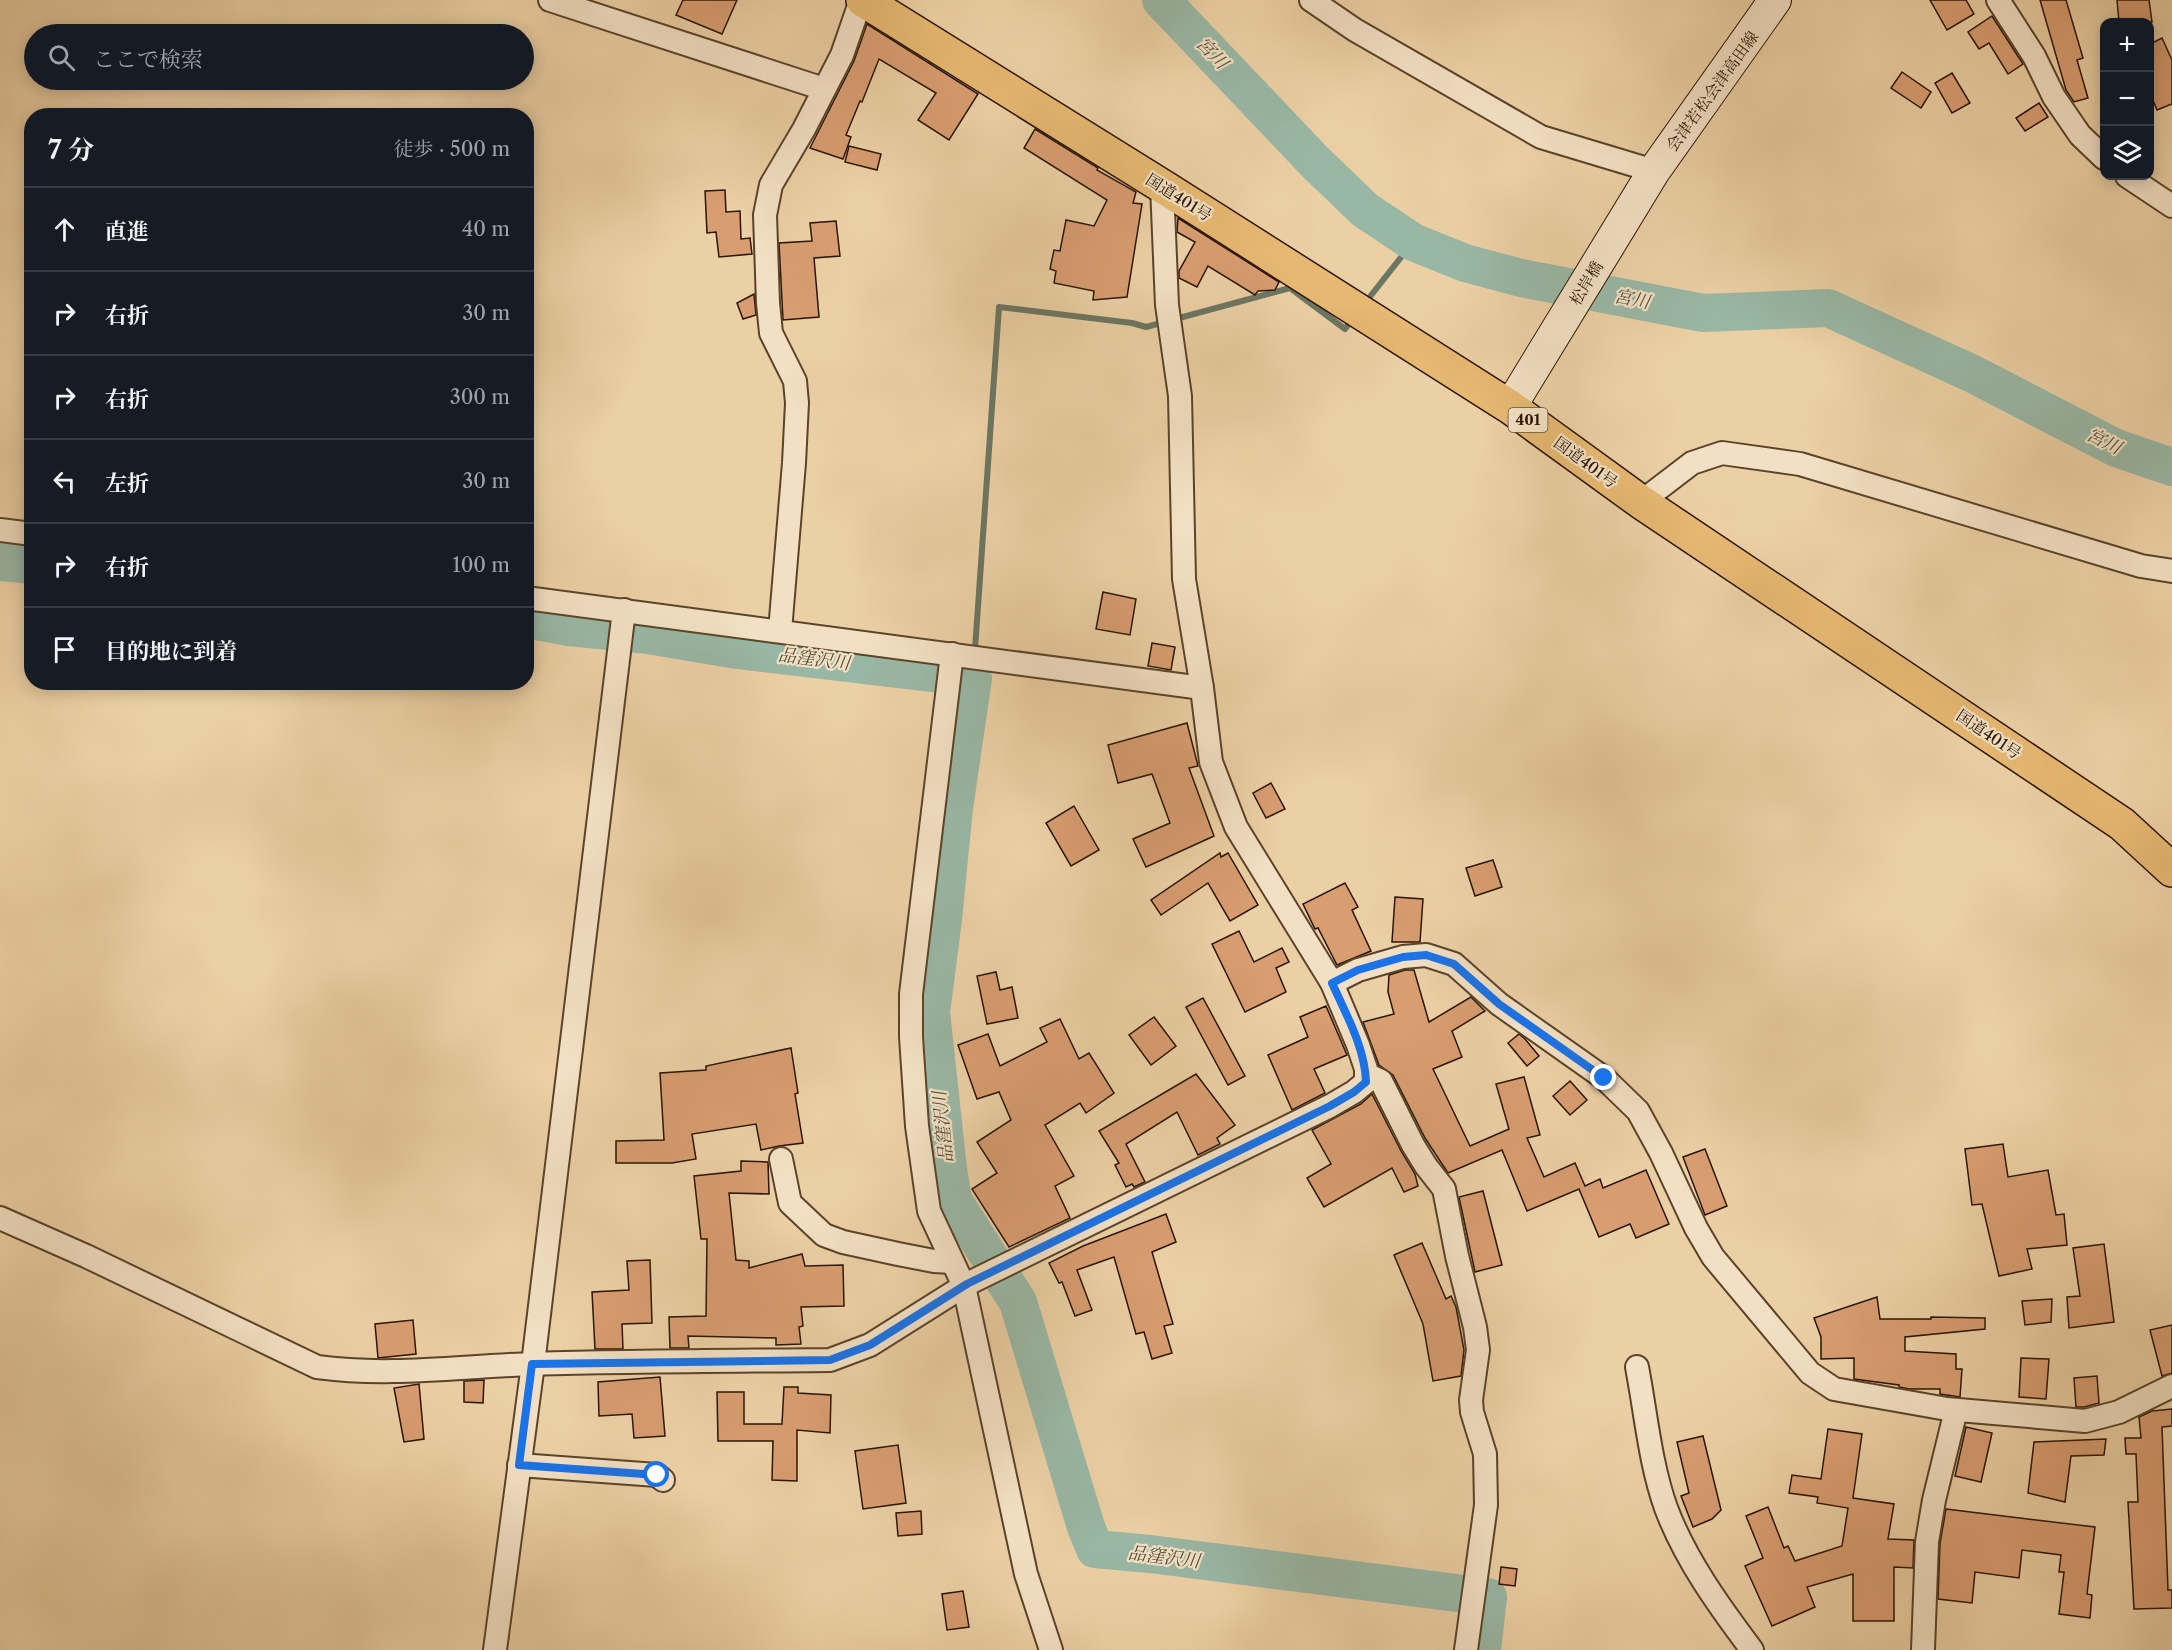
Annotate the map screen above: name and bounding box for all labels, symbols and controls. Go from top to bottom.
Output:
map controls [2100,18,2154,180]
button: + [2100,18,2154,72]
search box [24,24,534,90]
street label: 会津若松会津高田線 [1662,27,1762,155]
water label: 宮川 [1192,32,1234,75]
icon: search [45,41,78,74]
text: ここで検索 [93,46,203,73]
button: − [2100,72,2154,126]
button: layers [2100,126,2154,180]
text: 7 分 [48,134,94,166]
text: 徒歩 · 500 m [394,137,510,161]
street label: 国道401号 [1142,169,1216,225]
icon: ahead [48,213,81,246]
text: 40 m [462,217,510,241]
text: 直進 [105,218,149,245]
street label: 松岸橋 [1565,257,1607,309]
water label: 宮川 [1612,285,1654,314]
icon: right [48,297,81,330]
text: 30 m [462,301,510,325]
text: 右折 [105,302,149,329]
icon: right [48,381,81,414]
text: 300 m [450,385,510,409]
text: 右折 [105,386,149,413]
road number: 401 [1508,408,1547,432]
water label: 宮川 [2083,423,2127,460]
street label: 国道401号 [1550,432,1622,492]
icon: left [48,465,81,498]
text: 30 m [462,469,510,493]
text: 左折 [105,470,149,497]
icon: right [48,549,81,582]
text: 100 m [452,553,510,577]
text: 右折 [105,554,149,581]
icon: arrive [48,633,81,666]
text: 目的地に到着 [105,638,237,665]
water label: 品窪沢川 [777,644,853,675]
street label: 国道401号 [1953,705,2025,763]
route end [1590,1064,1616,1090]
water label: 品窪沢川 [928,1088,958,1164]
route start [643,1461,669,1487]
water label: 品窪沢川 [1127,1542,1203,1573]

